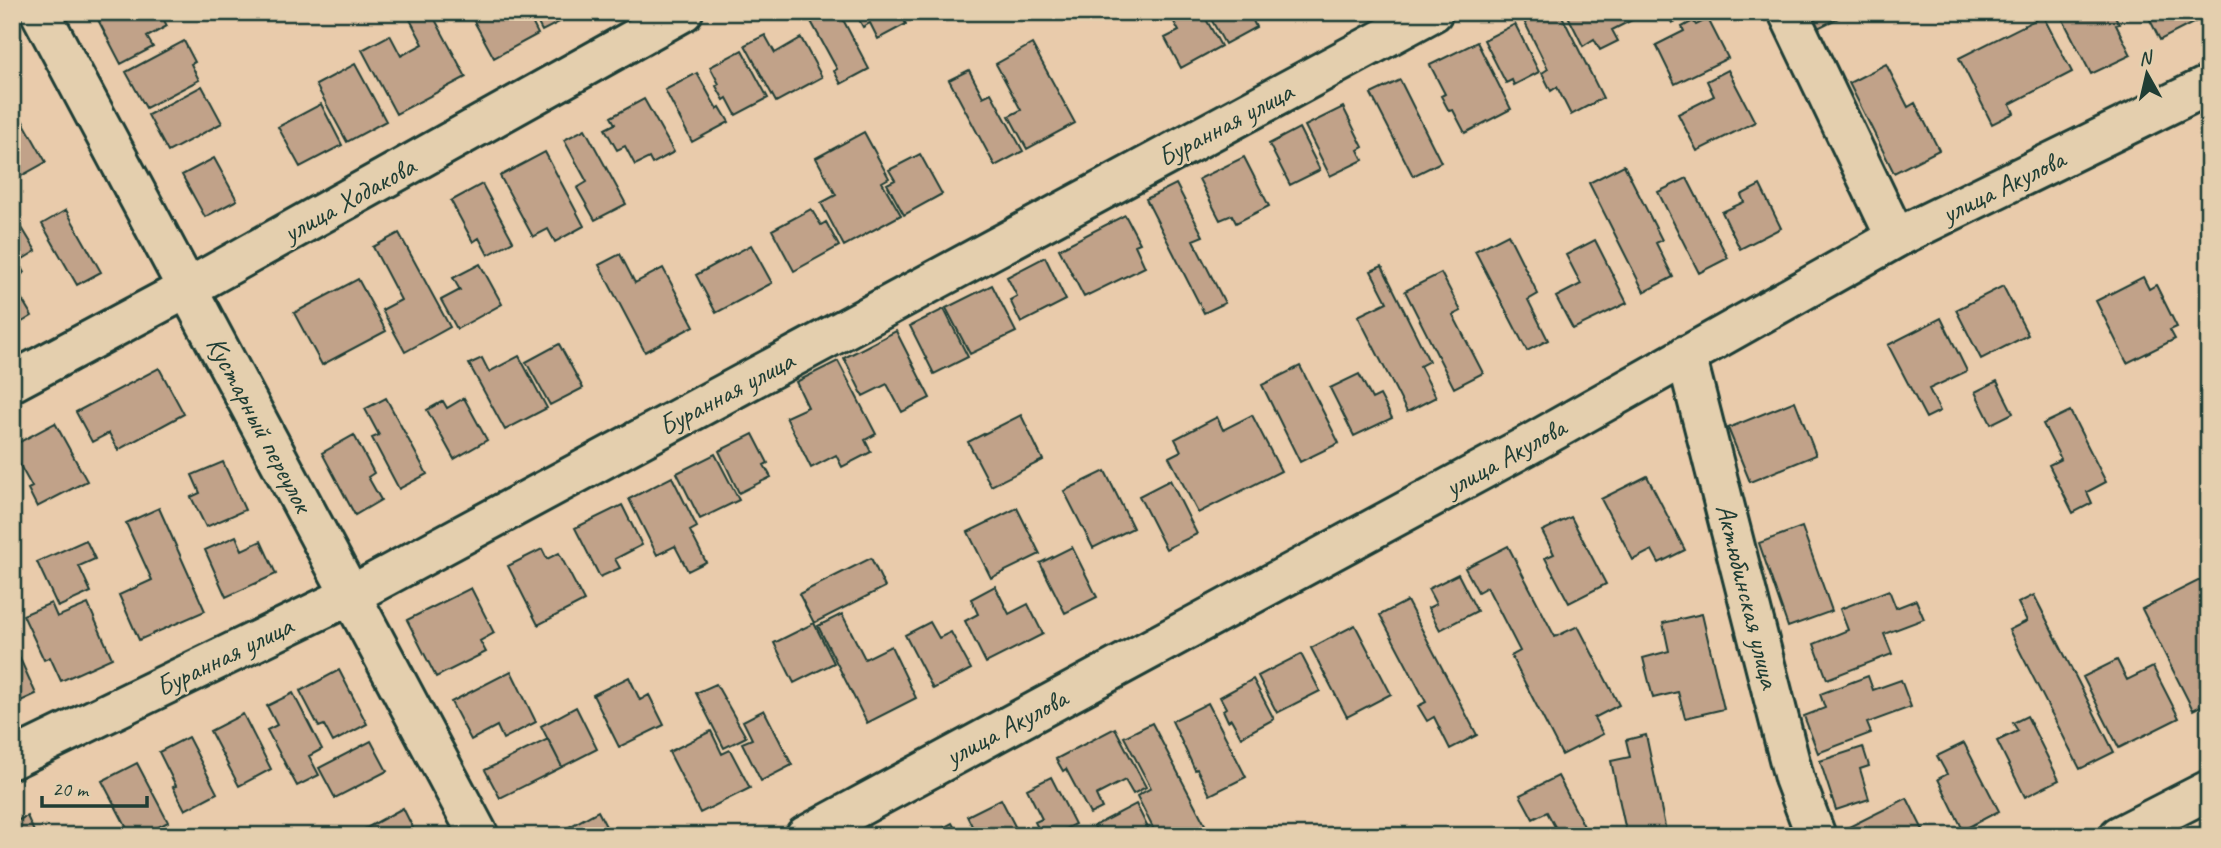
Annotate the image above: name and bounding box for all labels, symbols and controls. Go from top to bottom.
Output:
north arrow [2112,38,2182,108]
text: N [2137,45,2155,71]
street label: Буранная улица [1151,73,1300,174]
street label: улица Акулова [1934,140,2073,232]
street label: улица Ходакова [275,148,423,251]
street label: Кустарный переулок [199,330,322,520]
street label: Буранная улица [652,342,801,443]
street label: улица Акулова [1437,408,1574,505]
street label: Актюбинская улица [1708,500,1788,694]
street label: Буранная улица [150,607,300,704]
street label: улица Акулова [937,679,1075,775]
scale bar [42,764,147,808]
text: 20 m [52,776,90,802]

